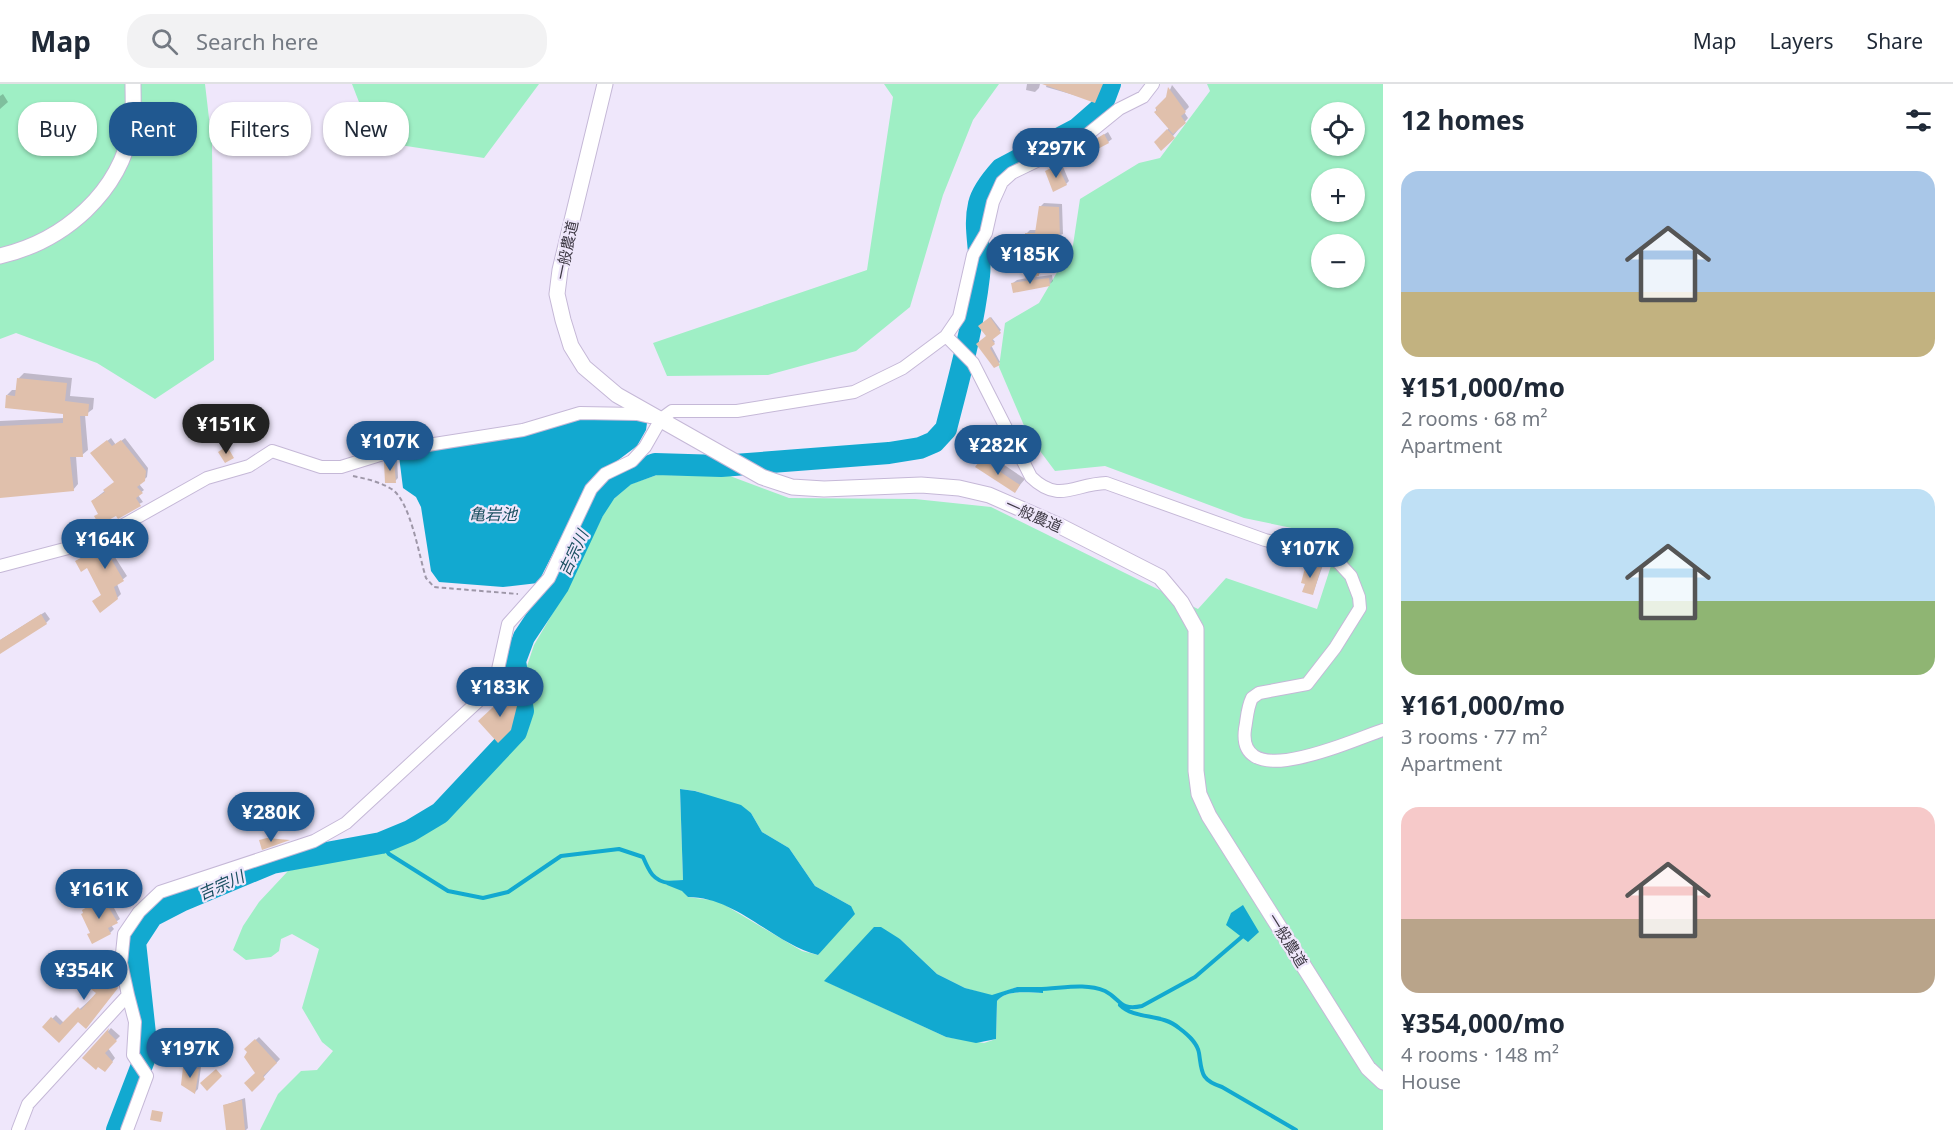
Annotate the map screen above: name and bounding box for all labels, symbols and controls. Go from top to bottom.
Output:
search box [127,14,547,68]
text: Map [30,22,91,60]
icon: search [148,25,181,58]
text: Search here [196,26,318,56]
text: Map [1693,27,1737,55]
text: Layers [1770,27,1834,55]
text: Share [1867,27,1923,55]
chip: Buy [18,102,97,156]
chip: Rent [109,102,197,156]
chip: Filters [209,102,311,156]
chip: New [323,102,409,156]
map controls [1311,102,1365,288]
button: locate [1311,102,1365,156]
text: 12 homes [1401,102,1525,138]
icon: filters [1902,104,1935,137]
pin: ¥297K [1014,128,1098,179]
text: ¥297K [1026,134,1086,161]
button: + [1311,168,1365,222]
icon: home [1614,210,1722,318]
street label: 一般農道 [550,219,582,281]
pin: ¥185K [988,234,1072,285]
button: − [1311,234,1365,288]
text: ¥185K [1000,240,1060,267]
text: ¥151,000/mo [1401,369,1565,405]
pin: ¥151K [184,404,268,455]
text: 2 rooms · 68 m² [1401,405,1548,432]
text: ¥151K [196,410,256,437]
pin: ¥107K [348,421,432,472]
pin: ¥282K [956,425,1040,476]
text: ¥107K [360,427,420,454]
text: ¥282K [968,431,1028,458]
text: Apartment [1401,432,1502,459]
street label: 一般農道 [1003,494,1065,536]
water label: 亀岩池 [469,503,519,525]
pin: ¥164K [63,519,147,570]
text: ¥164K [75,525,135,552]
water label: 吉宗川 [553,525,594,579]
pin: ¥107K [1268,528,1352,579]
icon: home [1614,528,1722,636]
text: ¥107K [1280,534,1340,561]
pin: ¥183K [458,667,542,718]
text: ¥183K [470,673,530,700]
text: ¥161,000/mo [1401,687,1565,723]
text: 3 rooms · 77 m² [1401,723,1548,750]
text: Apartment [1401,750,1502,777]
pin: ¥280K [229,792,313,843]
text: ¥280K [241,798,301,825]
icon: home [1614,846,1722,954]
water label: 吉宗川 [195,864,249,905]
pin: ¥161K [57,869,141,920]
text: ¥161K [69,875,129,902]
street label: 一般農道 [1264,909,1312,971]
pin: ¥354K [42,950,126,1001]
text: ¥354K [54,956,114,983]
text: ¥354,000/mo [1401,1005,1565,1041]
pin: ¥197K [148,1028,232,1079]
text: ¥197K [160,1034,220,1061]
text: 4 rooms · 148 m² [1401,1041,1559,1068]
text: House [1401,1068,1461,1095]

